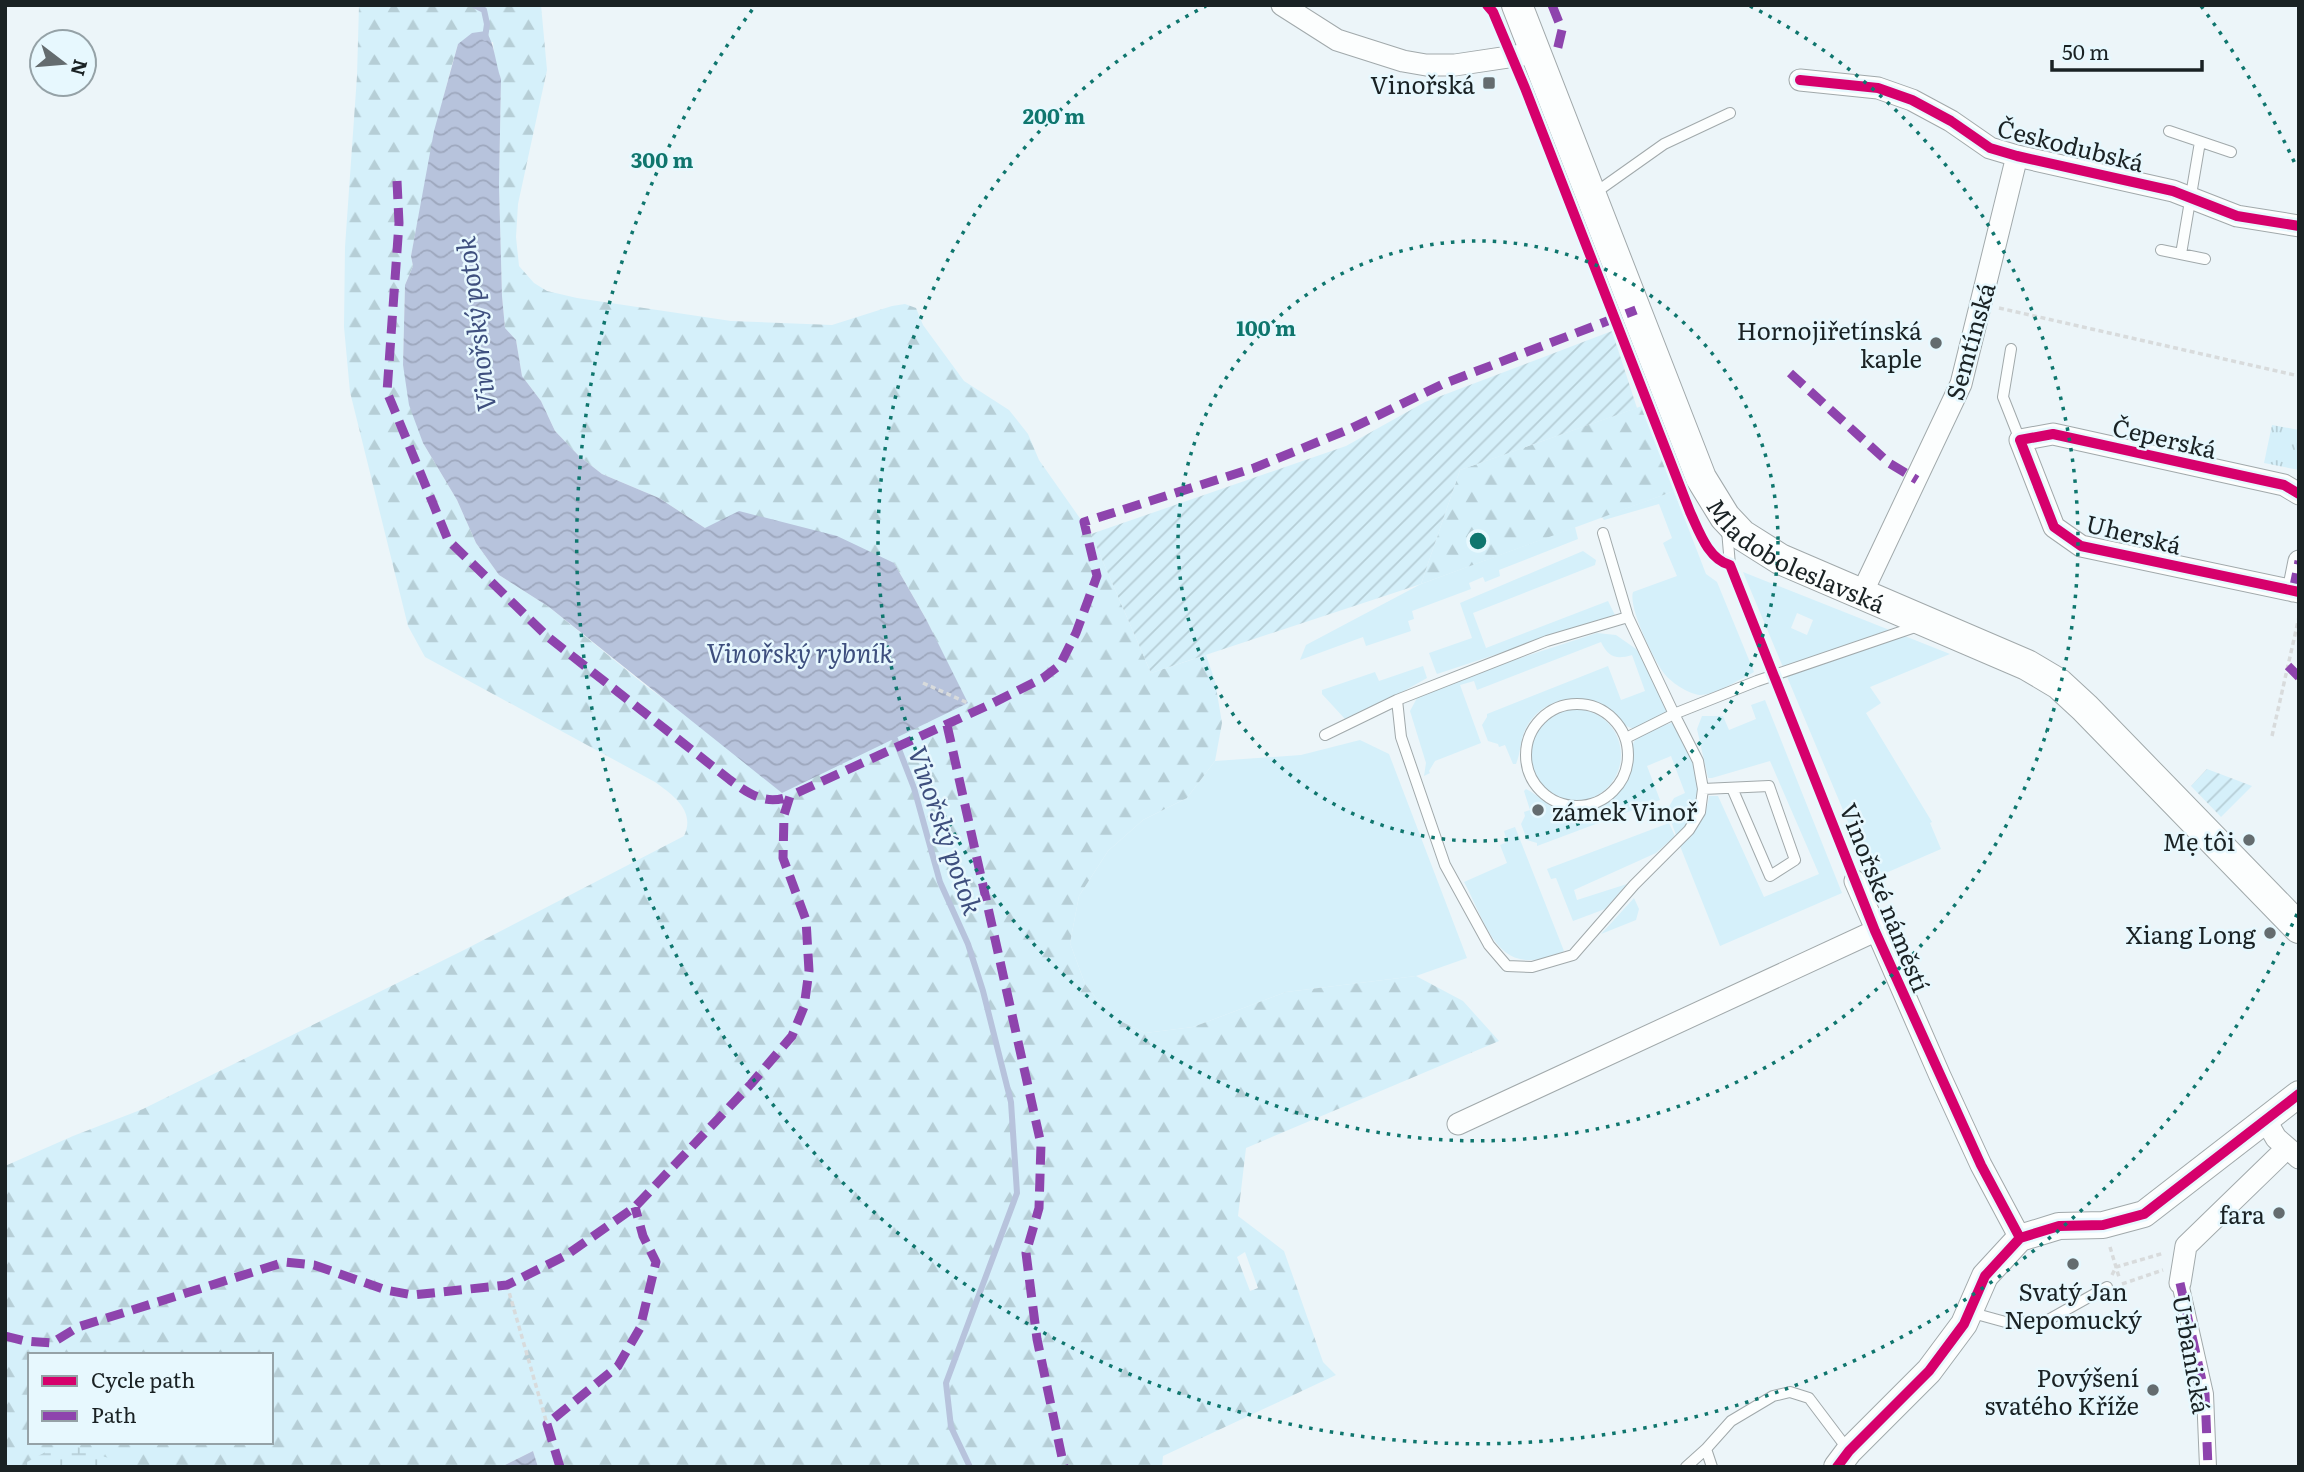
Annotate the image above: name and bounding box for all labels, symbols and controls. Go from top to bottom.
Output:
north arrow [28,28,98,98]
scale bar [2052,28,2202,72]
text: 50 m [2062,35,2109,66]
text: N [65,56,96,80]
place label: Vinořská [1370,66,1475,101]
marker: Vinořská [1481,75,1497,91]
text: 200 m [1023,99,1085,130]
street label: Českodubská [1994,109,2148,179]
text: 300 m [631,143,693,174]
water label: Vinořský potok [444,234,504,414]
street label: Semtínská [1936,278,2002,404]
text: 100 m [1236,311,1296,342]
place label: Hornojiřetínská kaple [1737,312,1922,375]
marker: Hornojiřetínská kaple [1928,335,1944,351]
street label: Čeperská [2110,408,2221,466]
street label: Mladoboleslavská [1700,491,1891,620]
street label: Uherská [2083,504,2185,562]
centre of rings [1466,529,1490,553]
water label: Vinořský rybník [706,632,894,671]
water label: Vinořský potok [900,740,994,920]
place label: zámek Vinoř [1552,793,1698,828]
street label: Vinořské náměstí [1832,797,1940,997]
marker: zámek Vinoř [1530,802,1546,818]
place label: Mẹ tôi [2163,823,2235,858]
marker: Mẹ tôi [2241,832,2257,848]
place label: Xiang Long [2126,916,2257,951]
marker: Xiang Long [2262,925,2278,941]
place label: fara [2219,1196,2265,1231]
marker: fara [2271,1205,2287,1221]
marker: Svatý Jan Nepomucký [2065,1256,2081,1272]
place label: Svatý Jan Nepomucký [2004,1273,2142,1336]
street label: Urbanická [2165,1292,2221,1416]
legend [28,1353,273,1444]
place label: Povýšení svatého Kříže [1984,1359,2139,1422]
text: Cycle path [91,1363,195,1394]
marker: Povýšení svatého Kříže [2145,1382,2161,1398]
text: Path [91,1398,137,1429]

